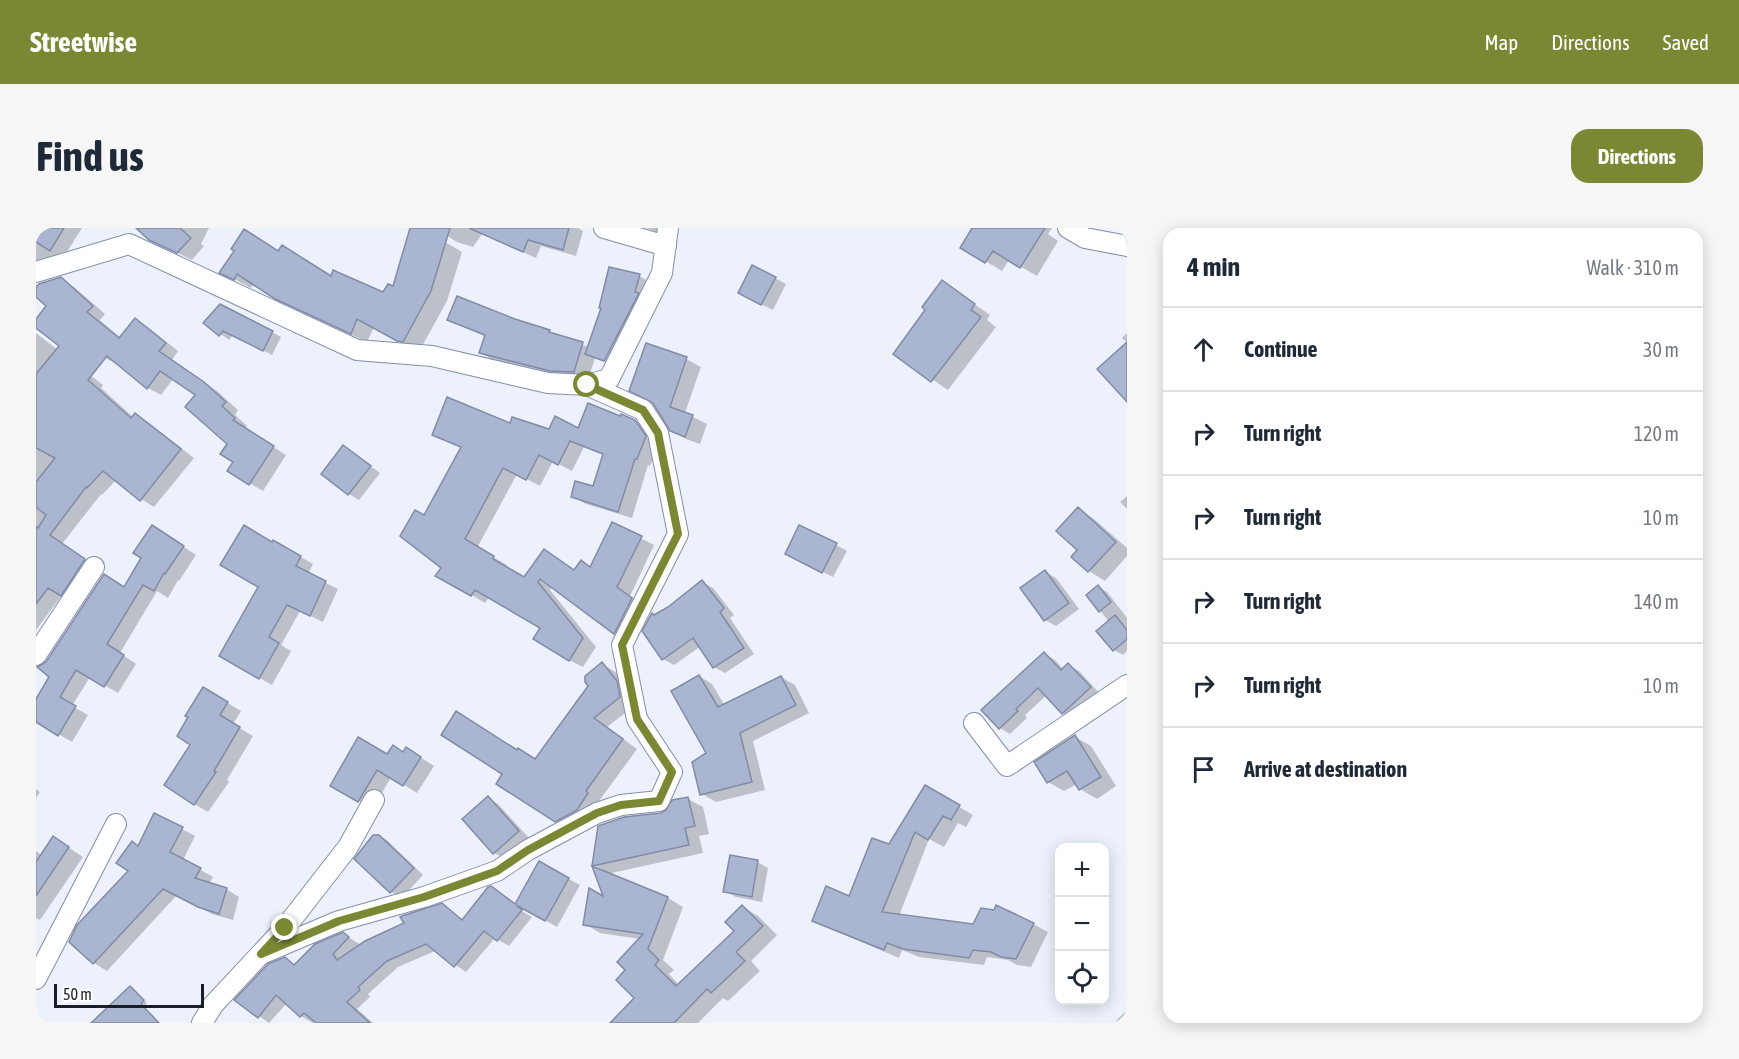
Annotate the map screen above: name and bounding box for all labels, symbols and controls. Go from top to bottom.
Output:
text: Streetwise [30,26,137,58]
text: Map [1484,30,1518,54]
text: Directions [1551,30,1630,54]
text: Saved [1663,30,1709,54]
button: Directions [1571,129,1703,183]
text: Find us [36,132,144,180]
text: 4 min [1187,252,1240,282]
text: Walk · 310 m [1587,256,1679,279]
icon: ahead [1187,333,1220,366]
text: Continue [1244,336,1318,362]
text: 30 m [1643,338,1679,361]
route start [573,371,599,397]
icon: right [1187,417,1220,450]
text: Turn right [1244,420,1321,446]
text: 120 m [1634,422,1679,445]
icon: right [1187,501,1220,534]
text: Turn right [1244,504,1321,530]
text: 10 m [1643,506,1679,529]
icon: right [1187,585,1220,618]
text: Turn right [1244,588,1321,614]
text: 140 m [1634,590,1679,613]
icon: right [1187,669,1220,702]
text: Turn right [1244,672,1321,698]
text: 10 m [1643,674,1679,697]
icon: arrive [1187,753,1220,786]
text: Arrive at destination [1244,756,1407,782]
map controls [1055,843,1109,1005]
button: + [1055,843,1109,897]
button: − [1055,897,1109,951]
route end [271,914,297,940]
button: locate [1055,951,1109,1005]
scale bar [54,981,204,1008]
text: 50 m [63,985,92,1003]

